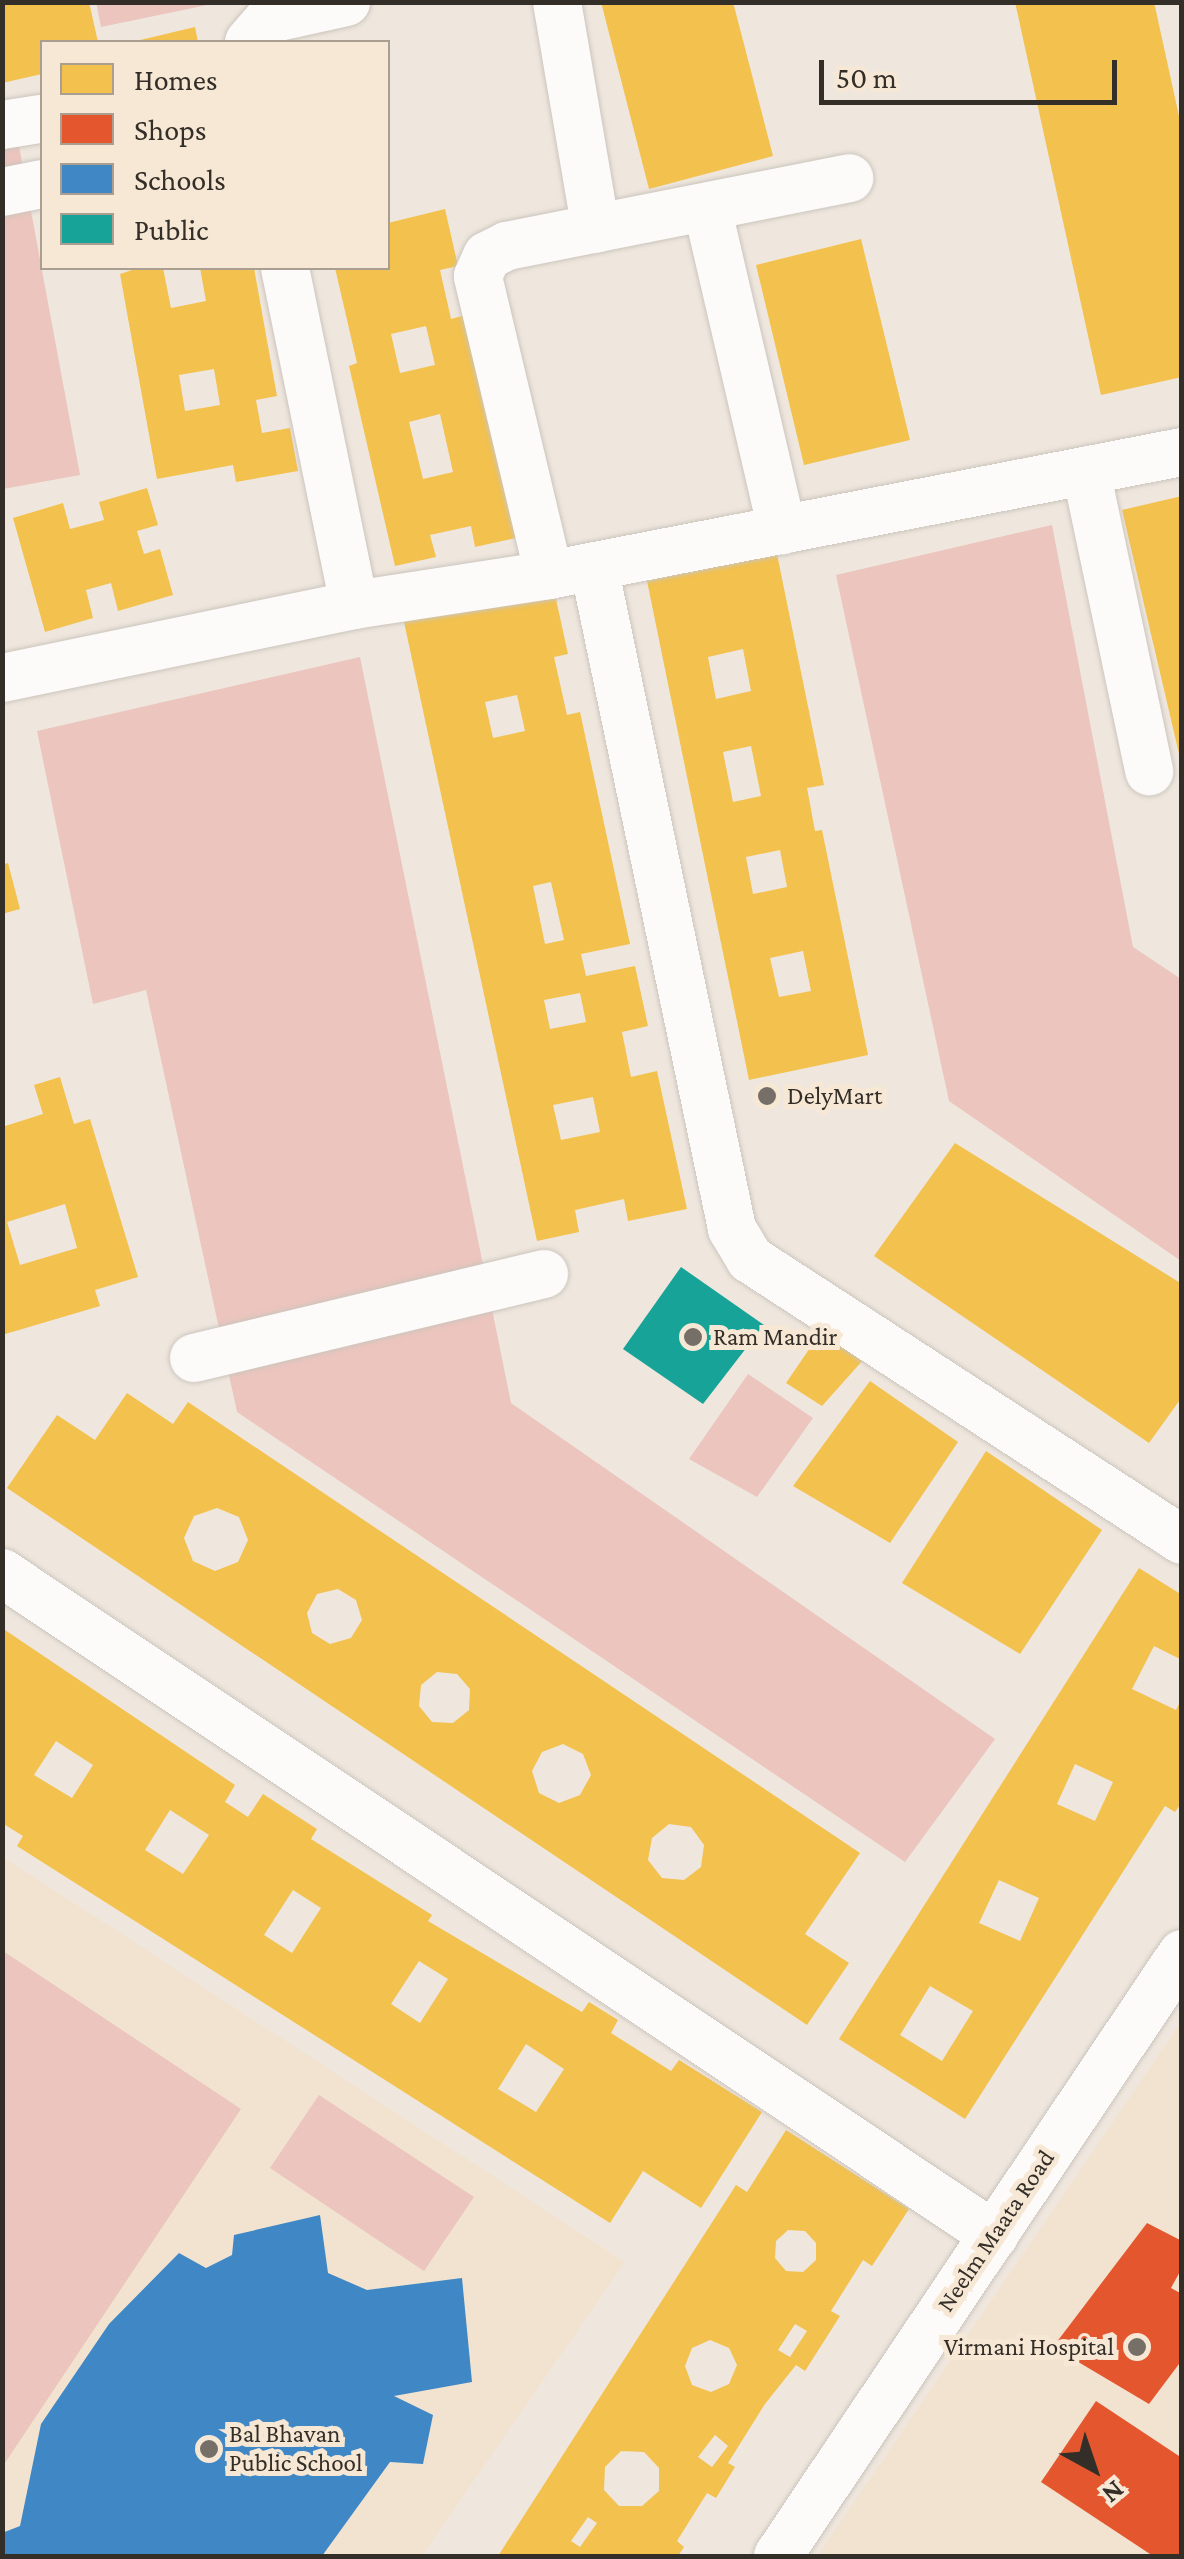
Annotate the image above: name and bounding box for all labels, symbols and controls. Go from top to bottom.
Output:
legend [40,40,390,270]
scale bar [824,40,1122,102]
text: 50 m [836,61,897,94]
text: Homes [134,63,218,96]
text: Shops [134,113,207,146]
text: Schools [134,163,226,196]
text: Public [134,213,209,246]
place label: DelyMart [787,1081,882,1111]
marker: DelyMart [756,1085,778,1107]
place label: Ram Mandir [713,1322,837,1352]
marker: Ram Mandir [682,1326,704,1348]
street label: Neelm Maata Road [931,2144,1061,2318]
place label: Virmani Hospital [944,2332,1114,2362]
marker: Virmani Hospital [1124,2334,1150,2360]
north arrow [1044,2419,1144,2519]
place label: Bal Bhavan Public School [229,2420,363,2479]
marker: Bal Bhavan Public School [198,2438,220,2460]
text: N [1096,2474,1131,2510]

